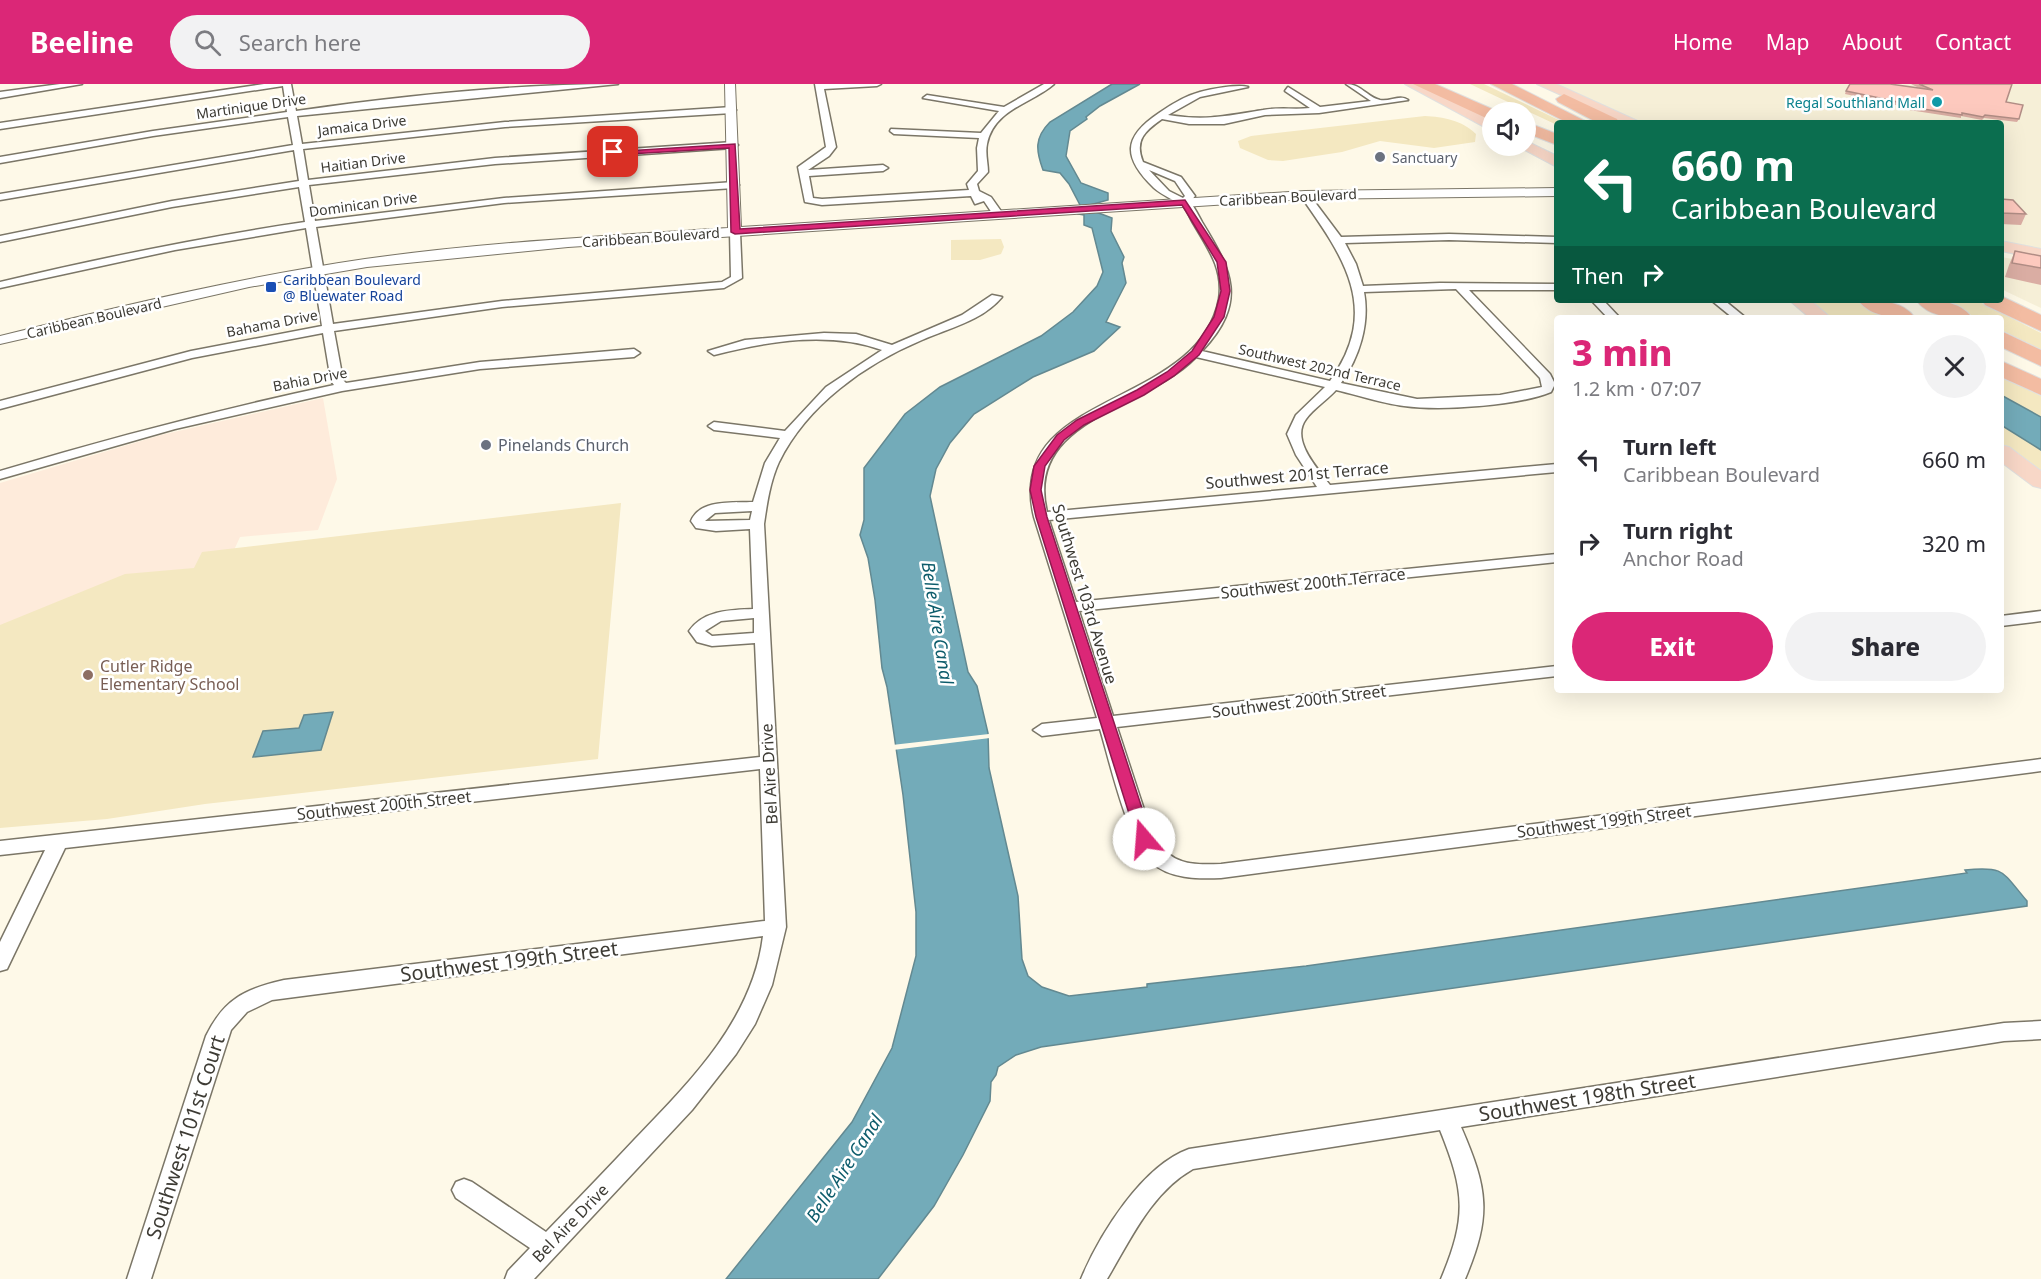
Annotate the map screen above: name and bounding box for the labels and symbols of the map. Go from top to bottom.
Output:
street label: Martinique Drive [195,89,307,123]
place label: Regal Southland Mall [1786,93,1925,112]
marker: Regal Southland Mall [1930,95,1944,109]
street label: Jamaica Drive [315,110,407,140]
pin [587,126,638,177]
street label: Haitian Drive [320,147,407,177]
place label: Sanctuary [1392,148,1458,167]
marker: Sanctuary [1373,150,1387,164]
street label: Caribbean Boulevard [1219,184,1357,210]
street label: Dominican Drive [308,187,418,221]
street label: Caribbean Boulevard [582,223,720,251]
place label: Caribbean Boulevard @ Bluewater Road [283,270,421,305]
marker: Caribbean Boulevard @ Bluewater Road [264,280,278,294]
street label: Caribbean Boulevard [25,293,163,343]
street label: Bahama Drive [225,305,319,341]
street label: Southwest 202nd Terrace [1237,339,1403,395]
street label: Bahia Drive [271,362,349,396]
place label: Pinelands Church [498,434,629,456]
marker: Pinelands Church [479,438,493,452]
street label: Southwest 201st Terrace [1205,456,1389,494]
street label: Southwest 103rd Avenue [1047,501,1123,687]
water label: Belle Aire Canal [916,560,960,686]
street label: Southwest 200th Terrace [1219,562,1407,604]
place label: Cutler Ridge Elementary School [100,655,239,695]
marker: Cutler Ridge Elementary School [81,668,95,682]
street label: Southwest 200th Street [1211,679,1387,723]
street label: Bel Aire Drive [755,723,783,825]
street label: Southwest 200th Street [296,785,472,825]
street label: Southwest 199th Street [1516,799,1692,843]
position arrow [1112,807,1176,871]
street label: Southwest 199th Street [399,934,619,988]
street label: Southwest 101st Court [139,1032,231,1242]
street label: Southwest 198th Street [1477,1067,1697,1127]
water label: Belle Aire Canal [800,1109,888,1227]
street label: Bel Aire Drive [527,1179,613,1267]

